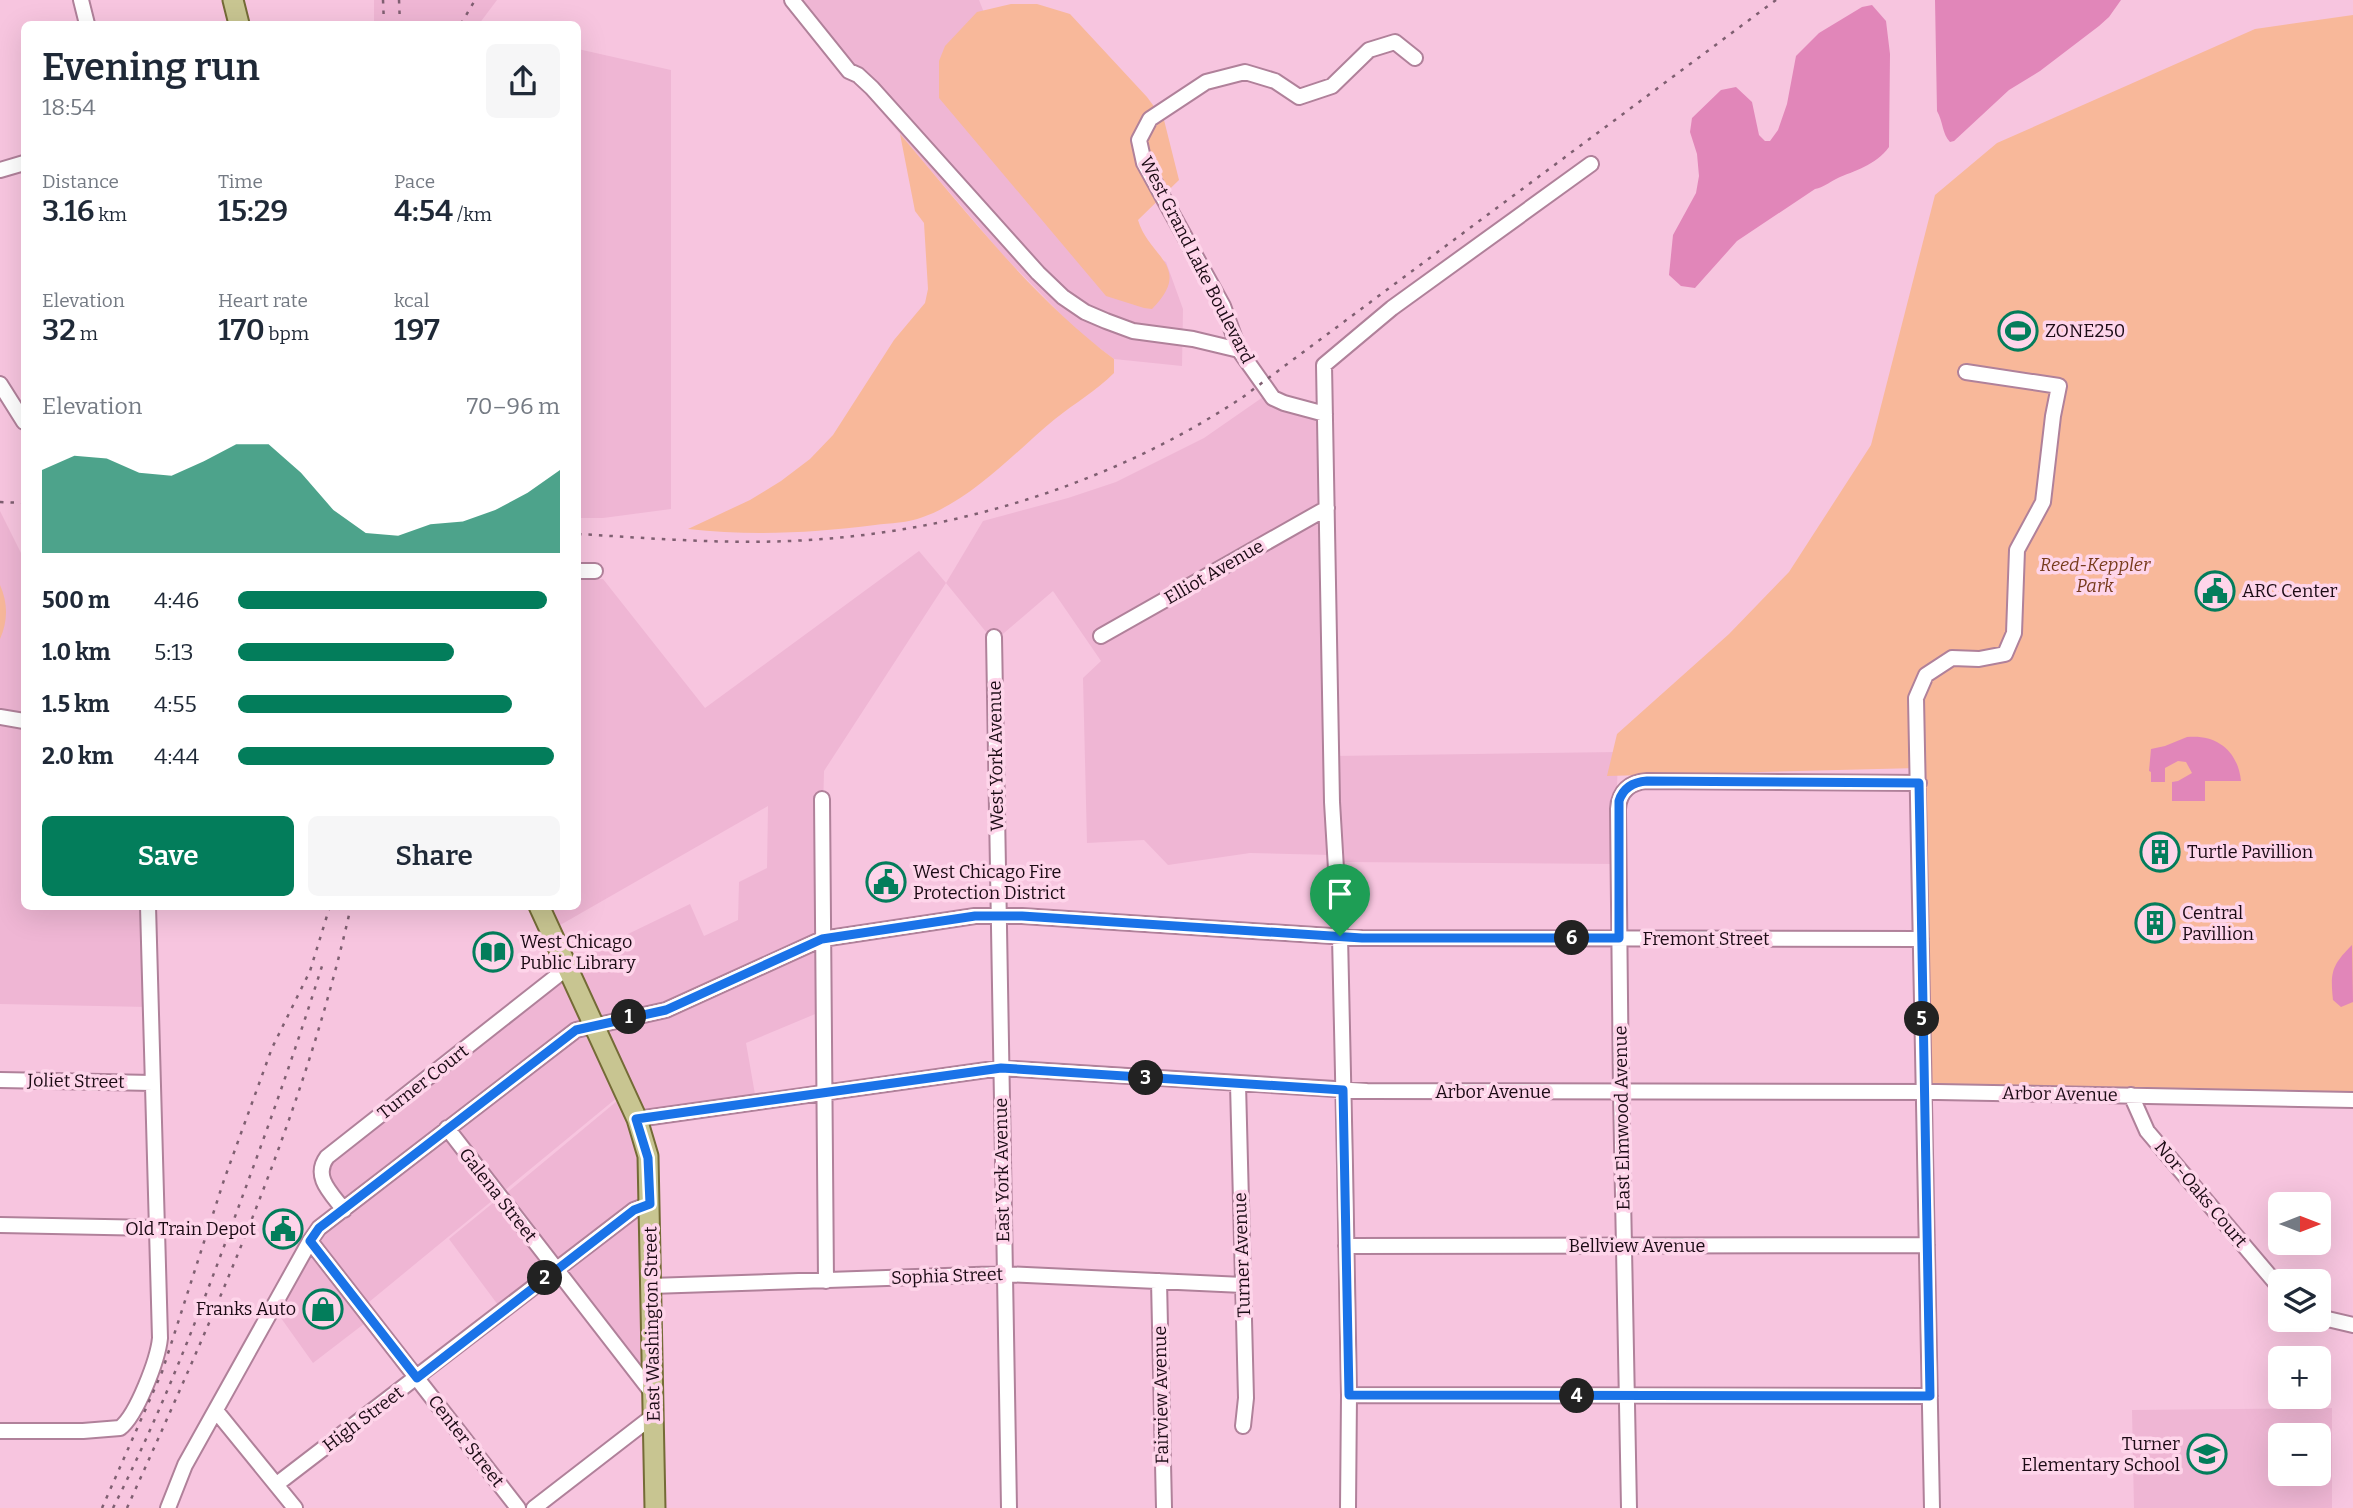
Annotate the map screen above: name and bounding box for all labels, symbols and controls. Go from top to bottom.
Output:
text: Evening run [42,44,260,90]
button: share [486,44,560,118]
text: 18:54 [42,93,96,121]
street label: West Grand Lake Boulevard [1135,153,1259,367]
text: Distance [42,170,119,193]
text: Time [218,170,263,193]
text: Pace [394,170,435,193]
text: 3.16 [42,193,95,229]
text: 15:29 [218,193,288,229]
text: 4:54 [394,193,453,229]
text: km [95,203,127,226]
text: /km [453,203,492,226]
text: Elevation [42,289,125,312]
text: Heart rate [218,289,308,312]
text: kcal [394,289,429,312]
sports icon: ZONE250 [1997,310,2039,352]
text: 32 [42,312,76,348]
text: 170 [218,312,265,348]
text: 197 [394,312,440,348]
place label: ZONE250 [2045,320,2125,342]
text: m [76,322,98,345]
text: bpm [265,322,309,345]
text: Elevation [42,392,142,420]
text: 70–96 m [467,392,560,420]
street label: Elliot Avenue [1161,535,1267,609]
park label: Reed-Keppler Park [2040,554,2151,597]
public building icon: ARC Center [2194,570,2236,612]
place label: ARC Center [2242,580,2337,602]
text: 500 m [42,586,110,614]
text: 4:46 [154,586,199,614]
text: 1.0 km [42,638,111,666]
text: 5:13 [154,638,194,666]
street label: West York Avenue [984,680,1008,832]
text: 1.5 km [42,690,109,718]
text: 4:55 [154,690,197,718]
text: 2.0 km [42,742,113,770]
text: 4:44 [154,742,199,770]
button: Save [42,816,294,896]
button: Share [308,816,560,896]
building icon: Turtle Pavillion [2139,831,2181,873]
place label: Turtle Pavillion [2187,841,2314,863]
public building icon: West Chicago Fire Protection District [865,861,907,903]
place label: West Chicago Fire Protection District [913,861,1066,904]
pin [1310,864,1370,936]
icon: arrive [1321,875,1359,913]
building icon: Central Pavillion [2134,902,2176,944]
place label: Central Pavillion [2182,902,2254,945]
pin: 6 [1554,920,1590,956]
text: 6 [1566,926,1577,949]
street label: Fremont Street [1642,928,1770,950]
library icon: West Chicago Public Library [472,931,514,973]
place label: West Chicago Public Library [520,931,636,974]
pin: 1 [612,1000,646,1034]
pin: 5 [1904,1002,1940,1036]
text: 1 [624,1005,633,1028]
text: 5 [1916,1007,1927,1030]
street label: East Elmwood Avenue [1609,1025,1635,1211]
street label: Turner Court [373,1040,473,1124]
pin: 3 [1128,1060,1164,1096]
text: 3 [1140,1066,1151,1089]
street label: Joliet Street [26,1069,125,1093]
street label: Arbor Avenue [1435,1081,1551,1103]
street label: Arbor Avenue [2002,1082,2118,1106]
street label: East York Avenue [990,1097,1014,1243]
street label: Nor-Oaks Court [2150,1136,2252,1252]
street label: Galena Street [454,1143,542,1247]
street label: Turner Avenue [1229,1192,1255,1318]
north arrow [2268,1192,2331,1255]
map controls [2268,1192,2331,1486]
public building icon: Old Train Depot [262,1208,304,1250]
place label: Old Train Depot [125,1218,256,1240]
street label: East Washington Street [639,1226,665,1422]
street label: Bellview Avenue [1569,1235,1705,1257]
pin: 2 [528,1260,562,1296]
street label: Sophia Street [891,1263,1004,1289]
text: 2 [539,1266,550,1289]
button: layers [2268,1269,2331,1332]
shop icon: Franks Auto [302,1288,344,1330]
place label: Franks Auto [196,1298,296,1320]
street label: Fairview Avenue [1149,1326,1173,1464]
button: + [2268,1346,2331,1409]
pin: 4 [1560,1378,1594,1414]
street label: High Street [318,1381,408,1456]
text: 4 [1571,1384,1582,1407]
street label: Center Street [423,1391,509,1492]
button: − [2268,1423,2331,1486]
place label: Turner Elementary School [2021,1433,2180,1476]
school or university icon: Turner Elementary School [2186,1433,2228,1475]

